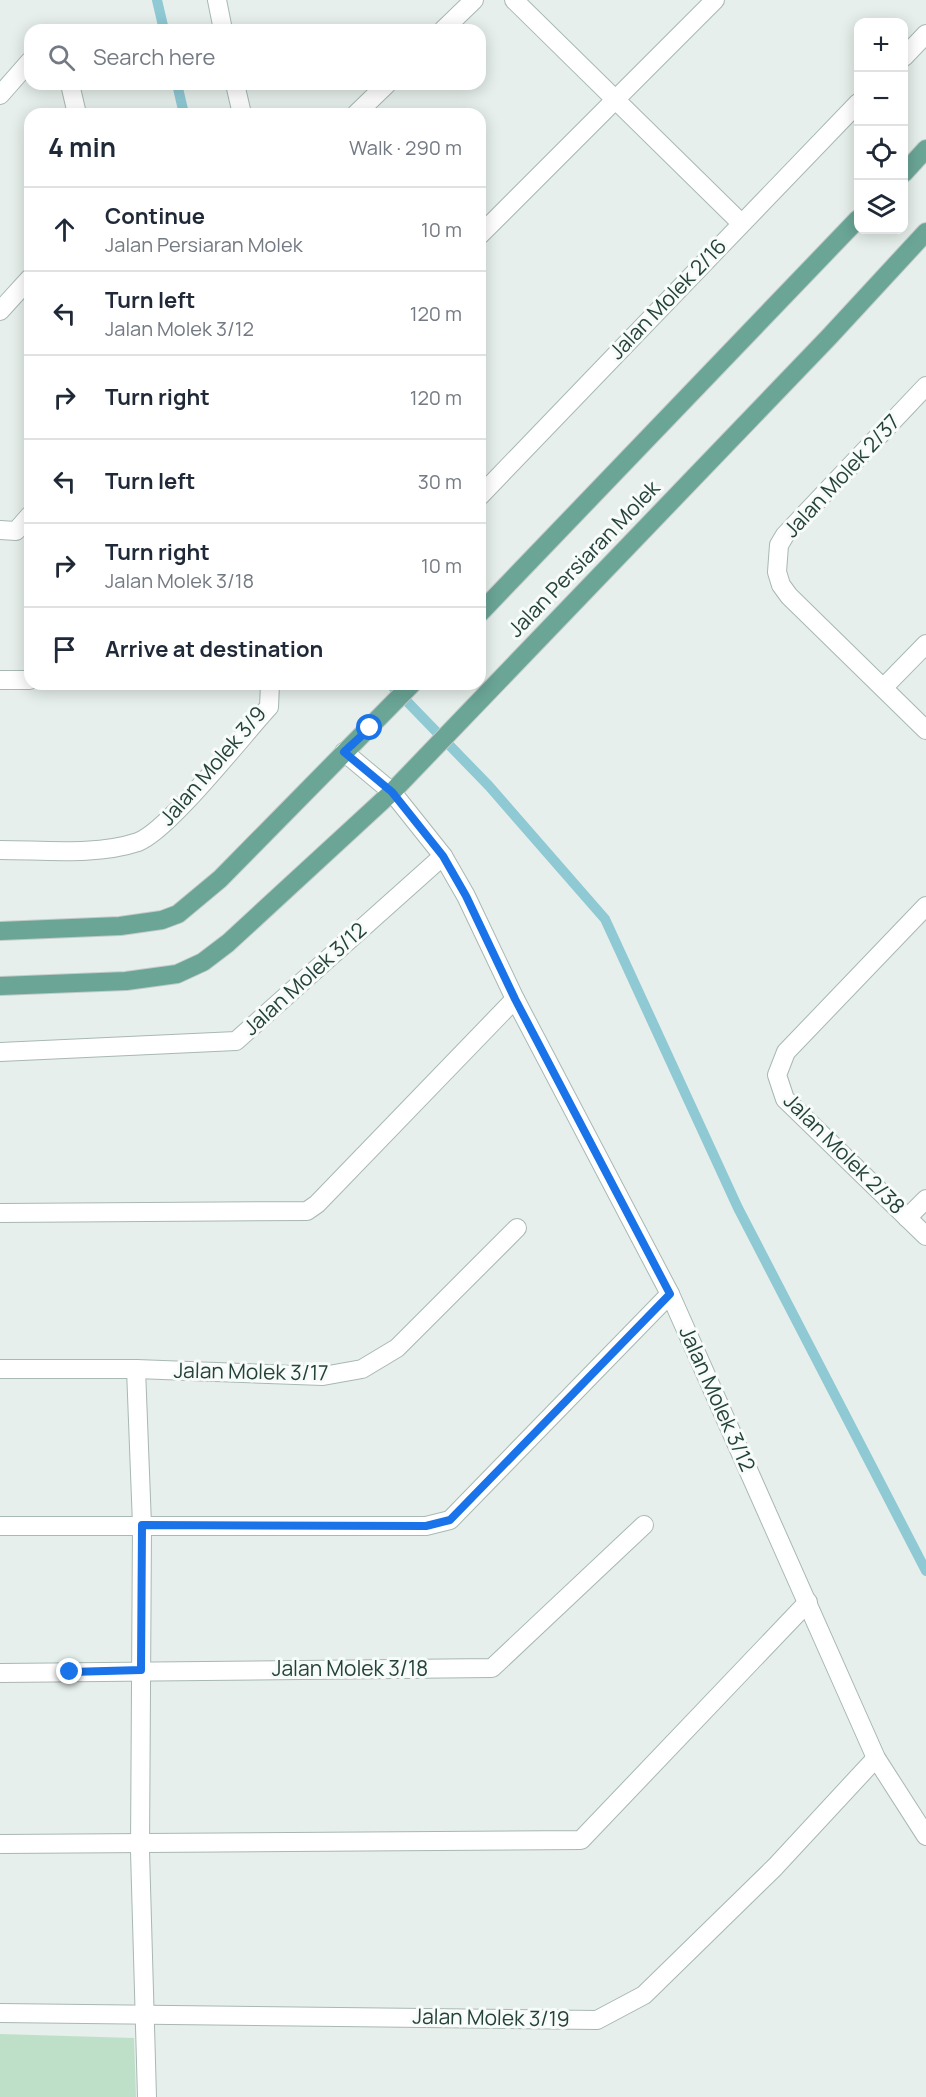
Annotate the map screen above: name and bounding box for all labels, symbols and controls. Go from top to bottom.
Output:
map controls [854,18,908,234]
button: + [854,18,908,72]
search box [24,24,486,90]
icon: search [45,41,78,74]
text: Search here [93,42,215,72]
button: − [854,72,908,126]
button: locate [854,126,908,180]
text: 4 min [48,129,116,165]
text: Walk · 290 m [349,134,462,161]
button: layers [854,180,908,234]
text: Continue [105,201,205,231]
icon: ahead [48,213,81,246]
text: 10 m [421,216,462,243]
text: Jalan Persiaran Molek [105,231,303,258]
street label: Jalan Molek 2/16 [602,232,732,365]
text: Turn left [105,285,195,315]
icon: left [48,297,81,330]
text: 120 m [410,300,462,327]
text: Jalan Molek 3/12 [105,315,254,342]
icon: right [48,381,81,414]
text: Turn right [105,382,210,412]
text: 120 m [410,384,462,411]
street label: Jalan Molek 2/37 [777,408,906,543]
icon: left [48,465,81,498]
text: Turn left [105,466,195,496]
text: 30 m [418,468,462,495]
street label: Jalan Persiaran Molek [501,474,666,643]
text: Turn right [105,537,210,567]
icon: right [48,549,81,582]
text: 10 m [421,552,462,579]
text: Jalan Molek 3/18 [105,567,254,594]
icon: arrive [48,633,81,666]
text: Arrive at destination [105,634,323,664]
street label: Jalan Molek 3/9 [153,700,272,831]
route start [356,714,382,740]
street label: Jalan Molek 3/12 [237,916,372,1041]
street label: Jalan Molek 2/38 [778,1087,911,1220]
street label: Jalan Molek 3/12 [673,1321,763,1476]
street label: Jalan Molek 3/17 [173,1356,329,1386]
street label: Jalan Molek 3/18 [272,1654,428,1682]
route end [56,1658,82,1684]
street label: Jalan Molek 3/19 [412,2002,570,2032]

